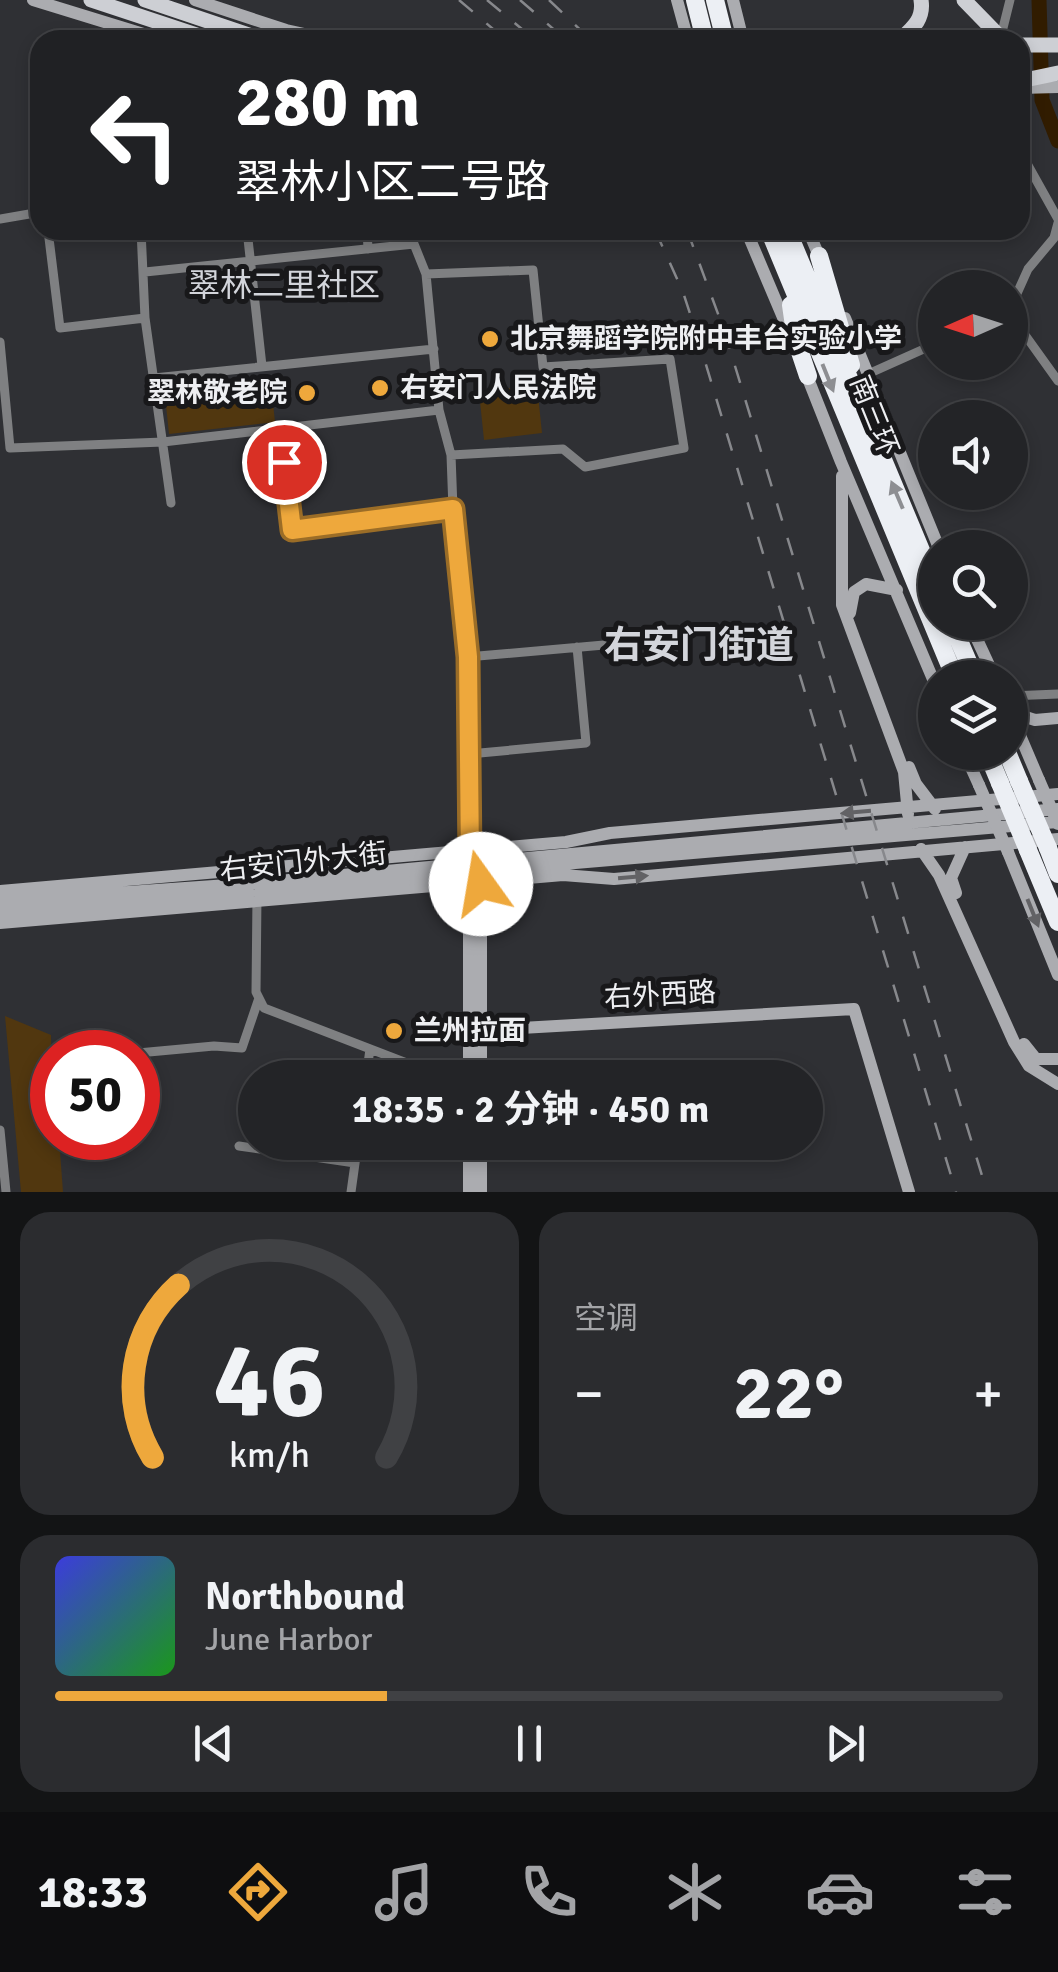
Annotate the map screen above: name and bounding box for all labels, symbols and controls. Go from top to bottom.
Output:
text: 280 m [235,59,420,145]
icon: left [70,70,200,200]
text: 翠林小区二号路 [235,155,550,210]
district label: 翠林二里社区 [188,266,380,305]
north arrow [918,270,1028,380]
map controls [918,270,1028,770]
place label: 北京舞蹈学院附中丰台实验小学 [510,322,902,356]
marker: 北京舞蹈学院附中丰台实验小学 [479,328,501,350]
one-way arrow [821,363,837,393]
place label: 右安门人民法院 [400,371,596,405]
street label: 南三环 [843,371,905,461]
place label: 翠林敬老院 [147,376,287,410]
marker: 右安门人民法院 [369,377,391,399]
marker: 翠林敬老院 [296,382,318,404]
button: sound [918,400,1028,510]
pin [242,420,327,505]
icon: arrive [257,435,312,490]
one-way arrow [888,480,904,510]
button: search [918,530,1028,640]
district label: 右安门街道 [604,622,794,669]
button: layers [918,660,1028,770]
one-way arrow [840,804,872,820]
position arrow [429,832,533,936]
street label: 右安门外大街 [218,836,388,888]
one-way arrow [618,869,650,885]
one-way arrow [1026,898,1042,928]
street label: 右外西路 [603,975,717,1015]
place label: 兰州拉面 [414,1014,526,1048]
marker: 兰州拉面 [383,1020,405,1042]
speed limit sign: 50 [30,1030,160,1160]
text: 18:35 · 2 分钟 · 450 m [352,1086,709,1133]
text: 空调 [574,1299,638,1338]
text: 46 [213,1317,326,1445]
text: 22° [733,1347,844,1440]
text: − [574,1360,604,1428]
text: + [973,1360,1003,1428]
text: km/h [229,1433,310,1477]
text: Northbound [205,1573,405,1620]
text: June Harbor [205,1620,372,1659]
icon: previous [186,1716,241,1771]
icon: pause [502,1716,557,1771]
icon: next [818,1716,873,1771]
icon: directions [223,1857,293,1927]
icon: music [369,1857,439,1927]
icon: phone [514,1857,584,1927]
icon: climate [660,1857,730,1927]
icon: car [805,1857,875,1927]
icon: filters [950,1857,1020,1927]
text: 18:33 [38,1865,148,1920]

